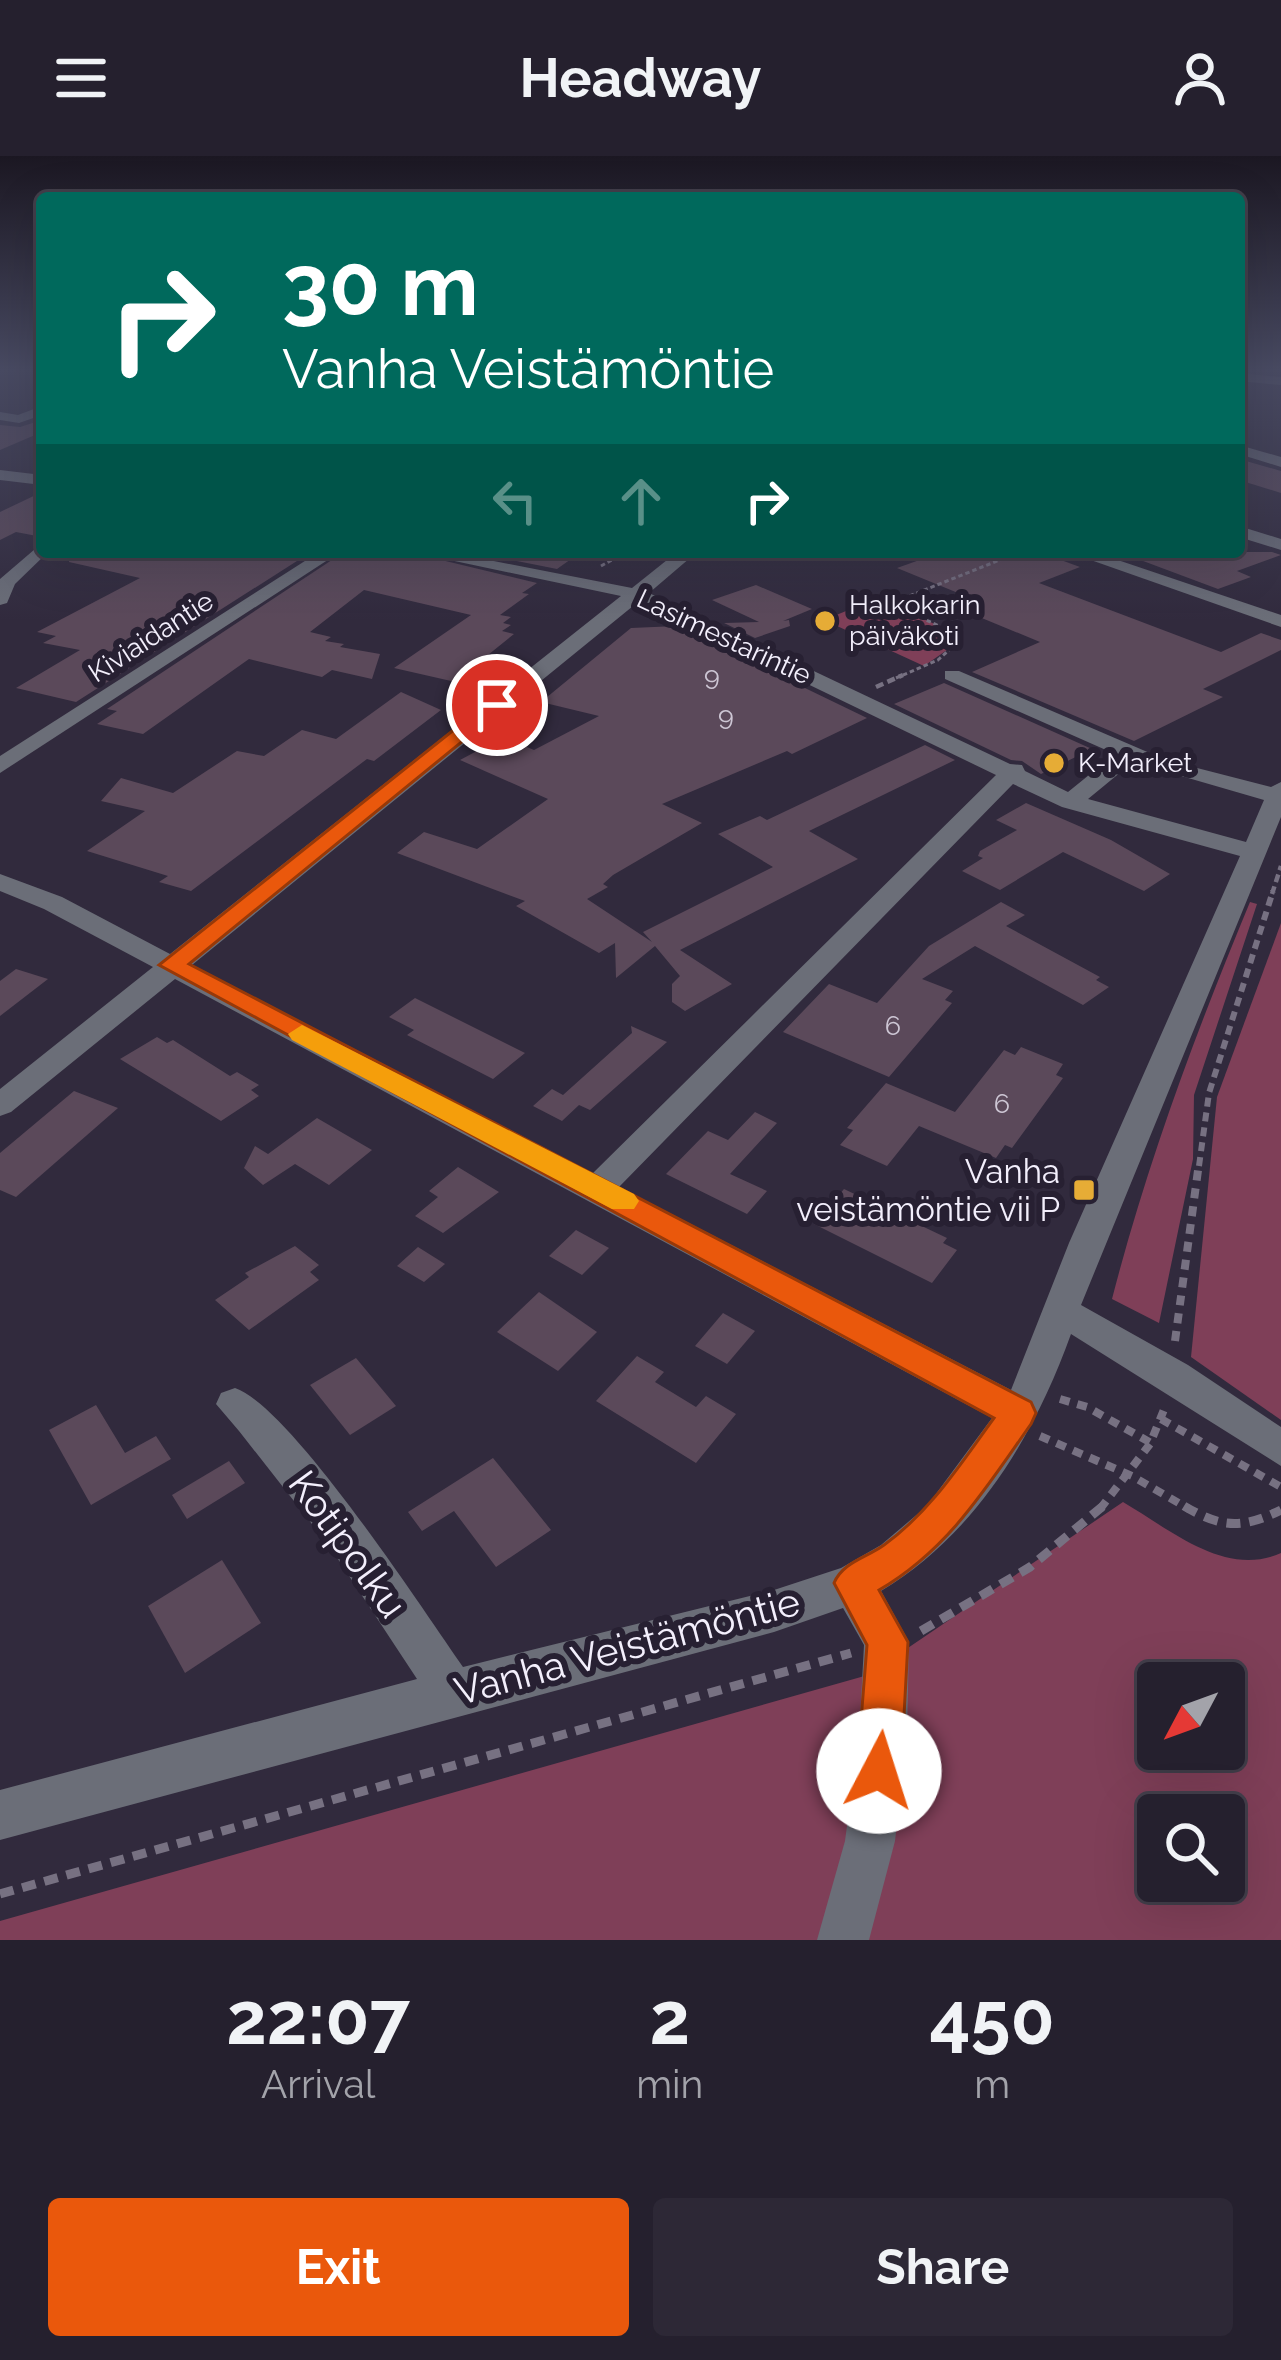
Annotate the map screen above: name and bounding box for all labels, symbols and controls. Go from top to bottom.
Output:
icon: menu [48,45,114,111]
icon: person [1167,45,1233,111]
text: Headway [520,46,761,110]
text: 30 m [282,236,479,335]
icon: right [84,240,240,396]
text: Vanha Veistämöntie [282,337,774,401]
icon: left [482,468,548,534]
icon: ahead [608,468,674,534]
icon: right [734,468,800,534]
street label: Lasimestarintie [632,583,816,691]
street label: Kiviaidantie [83,585,219,688]
place label: Halkokarin päiväkoti [849,589,981,651]
marker: Halkokarin päiväkoti [812,608,838,634]
pin [446,654,548,756]
house number: 9 [704,660,720,691]
icon: arrive [464,672,530,738]
house number: 9 [718,700,734,731]
place label: K-Market [1078,747,1192,778]
marker: K-Market [1041,750,1067,776]
house number: 6 [885,1010,901,1041]
house number: 6 [994,1088,1010,1119]
place label: Vanha veistämöntie vii P [796,1152,1060,1229]
marker: Vanha veistämöntie vii P [1071,1177,1097,1203]
street label: Kotipolku [279,1462,417,1626]
street label: Vanha Veistämöntie [449,1578,805,1714]
north arrow [1137,1662,1245,1770]
map controls [1137,1662,1245,1902]
position arrow [816,1708,942,1834]
button: search [1137,1794,1245,1902]
text: 22:07 [226,1976,410,2061]
text: 2 [649,1976,690,2061]
text: 450 [930,1976,1055,2061]
text: Arrival [261,2061,375,2107]
text: min [636,2061,703,2107]
text: m [974,2061,1010,2107]
button: Exit [48,2198,629,2336]
button: Share [653,2198,1233,2336]

